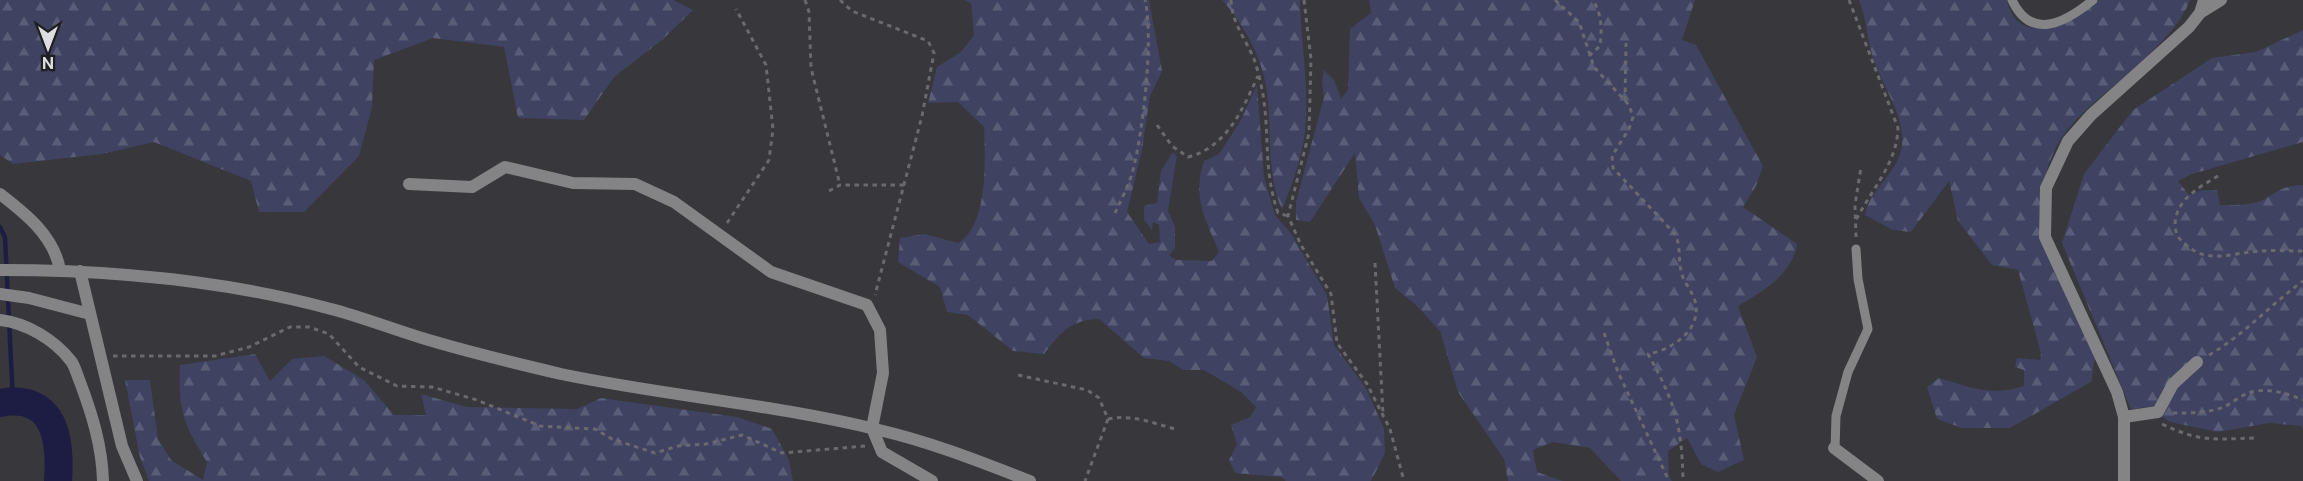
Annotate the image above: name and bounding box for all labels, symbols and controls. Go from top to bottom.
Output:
north arrow [18,18,78,78]
text: N [42,53,54,72]

